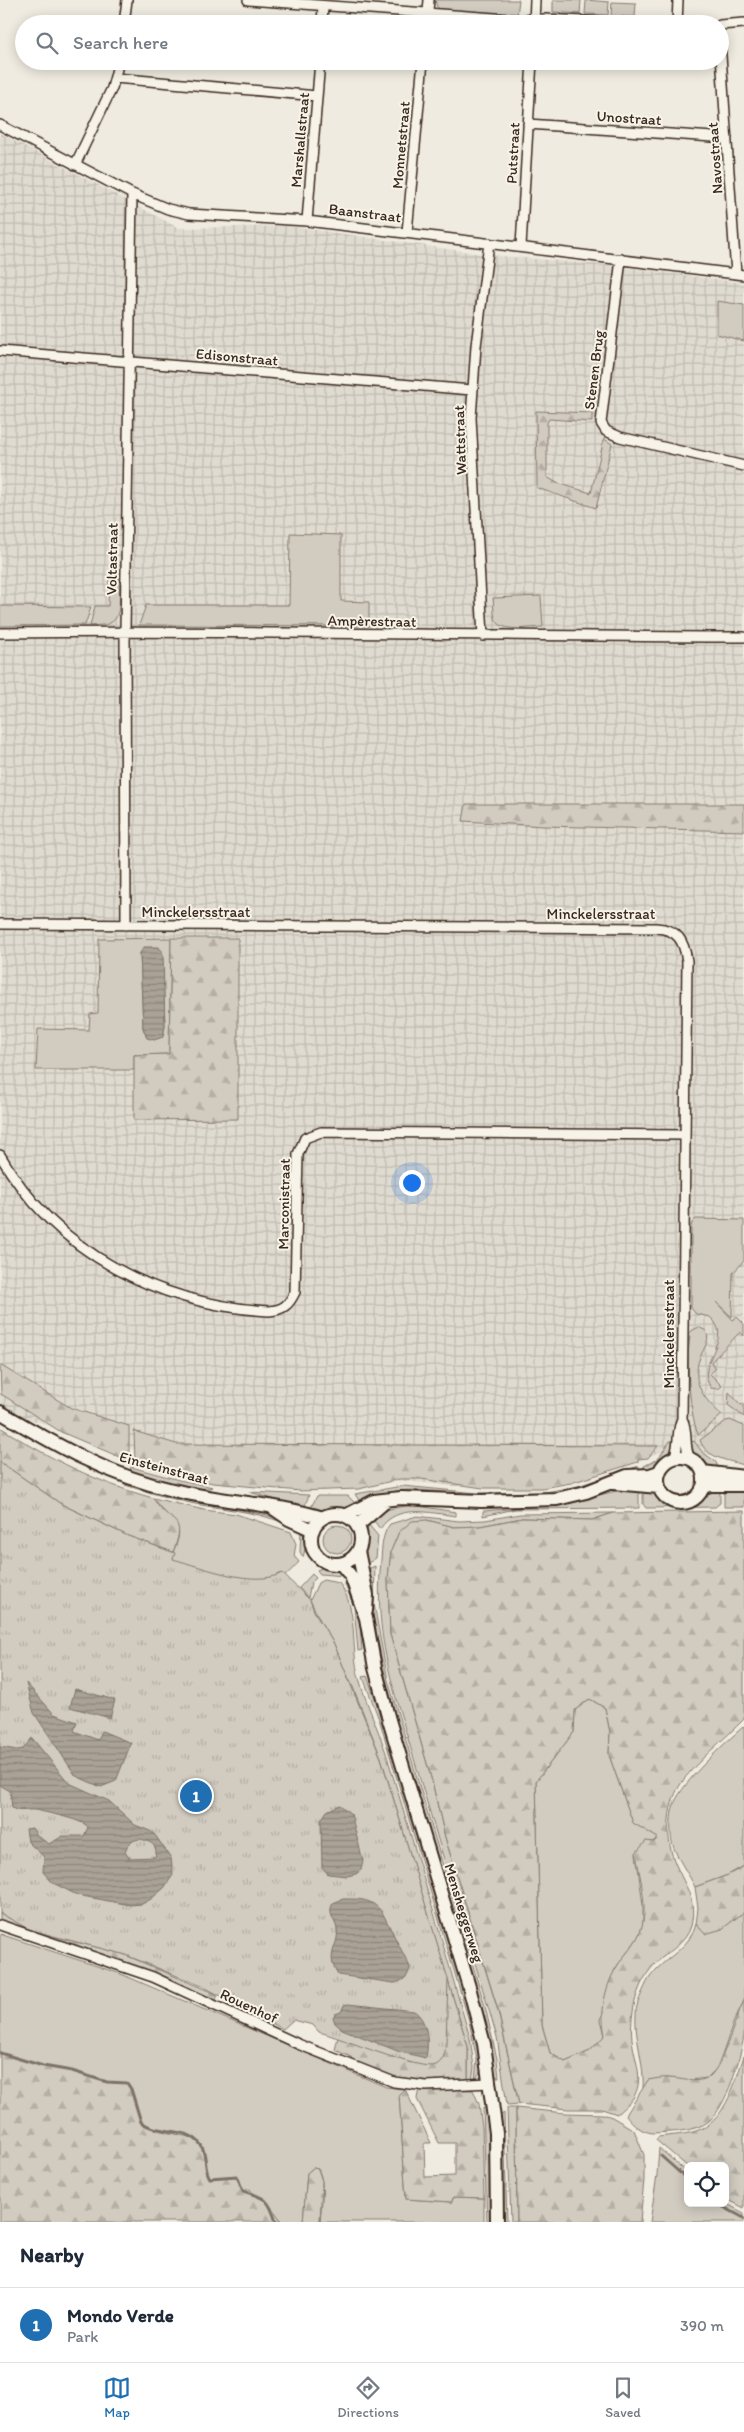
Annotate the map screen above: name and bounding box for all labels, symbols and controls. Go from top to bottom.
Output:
search box [15,15,729,70]
icon: search [33,29,61,57]
text: Search here [73,31,168,54]
street label: Marshallstraat [287,91,313,188]
street label: Monnetstraat [388,100,414,190]
street label: Unostraat [596,107,662,129]
street label: Putstraat [502,121,524,184]
street label: Navostraat [703,121,726,195]
street label: Baanstraat [328,200,403,226]
street label: Stenen Brug [580,329,608,411]
street label: Edisonstraat [195,344,279,370]
street label: Wattstraat [450,404,470,475]
street label: Voltastraat [102,522,122,595]
street label: Ampèrestraat [327,611,417,631]
street label: Minckelersstraat [142,903,251,921]
street label: Minckelersstraat [547,905,656,923]
street label: Marconistraat [274,1158,294,1250]
your location [399,1170,425,1196]
street label: Minckelersstraat [660,1279,678,1388]
street label: Einsteinstraat [118,1447,211,1489]
pin: 1 [180,1777,212,1815]
street label: Mensheggerweg [440,1861,488,1965]
street label: Rouenhof [217,1985,281,2027]
map controls [684,2162,729,2207]
button: locate [684,2162,729,2207]
text: Nearby [20,2242,84,2267]
text: Mondo Verde [67,2304,174,2327]
text: 1 [32,2316,40,2335]
text: 390 m [680,2316,724,2335]
text: Park [67,2327,98,2346]
tab: Map [103,2374,131,2421]
tab: Directions [337,2374,399,2421]
tab: Saved [605,2374,641,2421]

